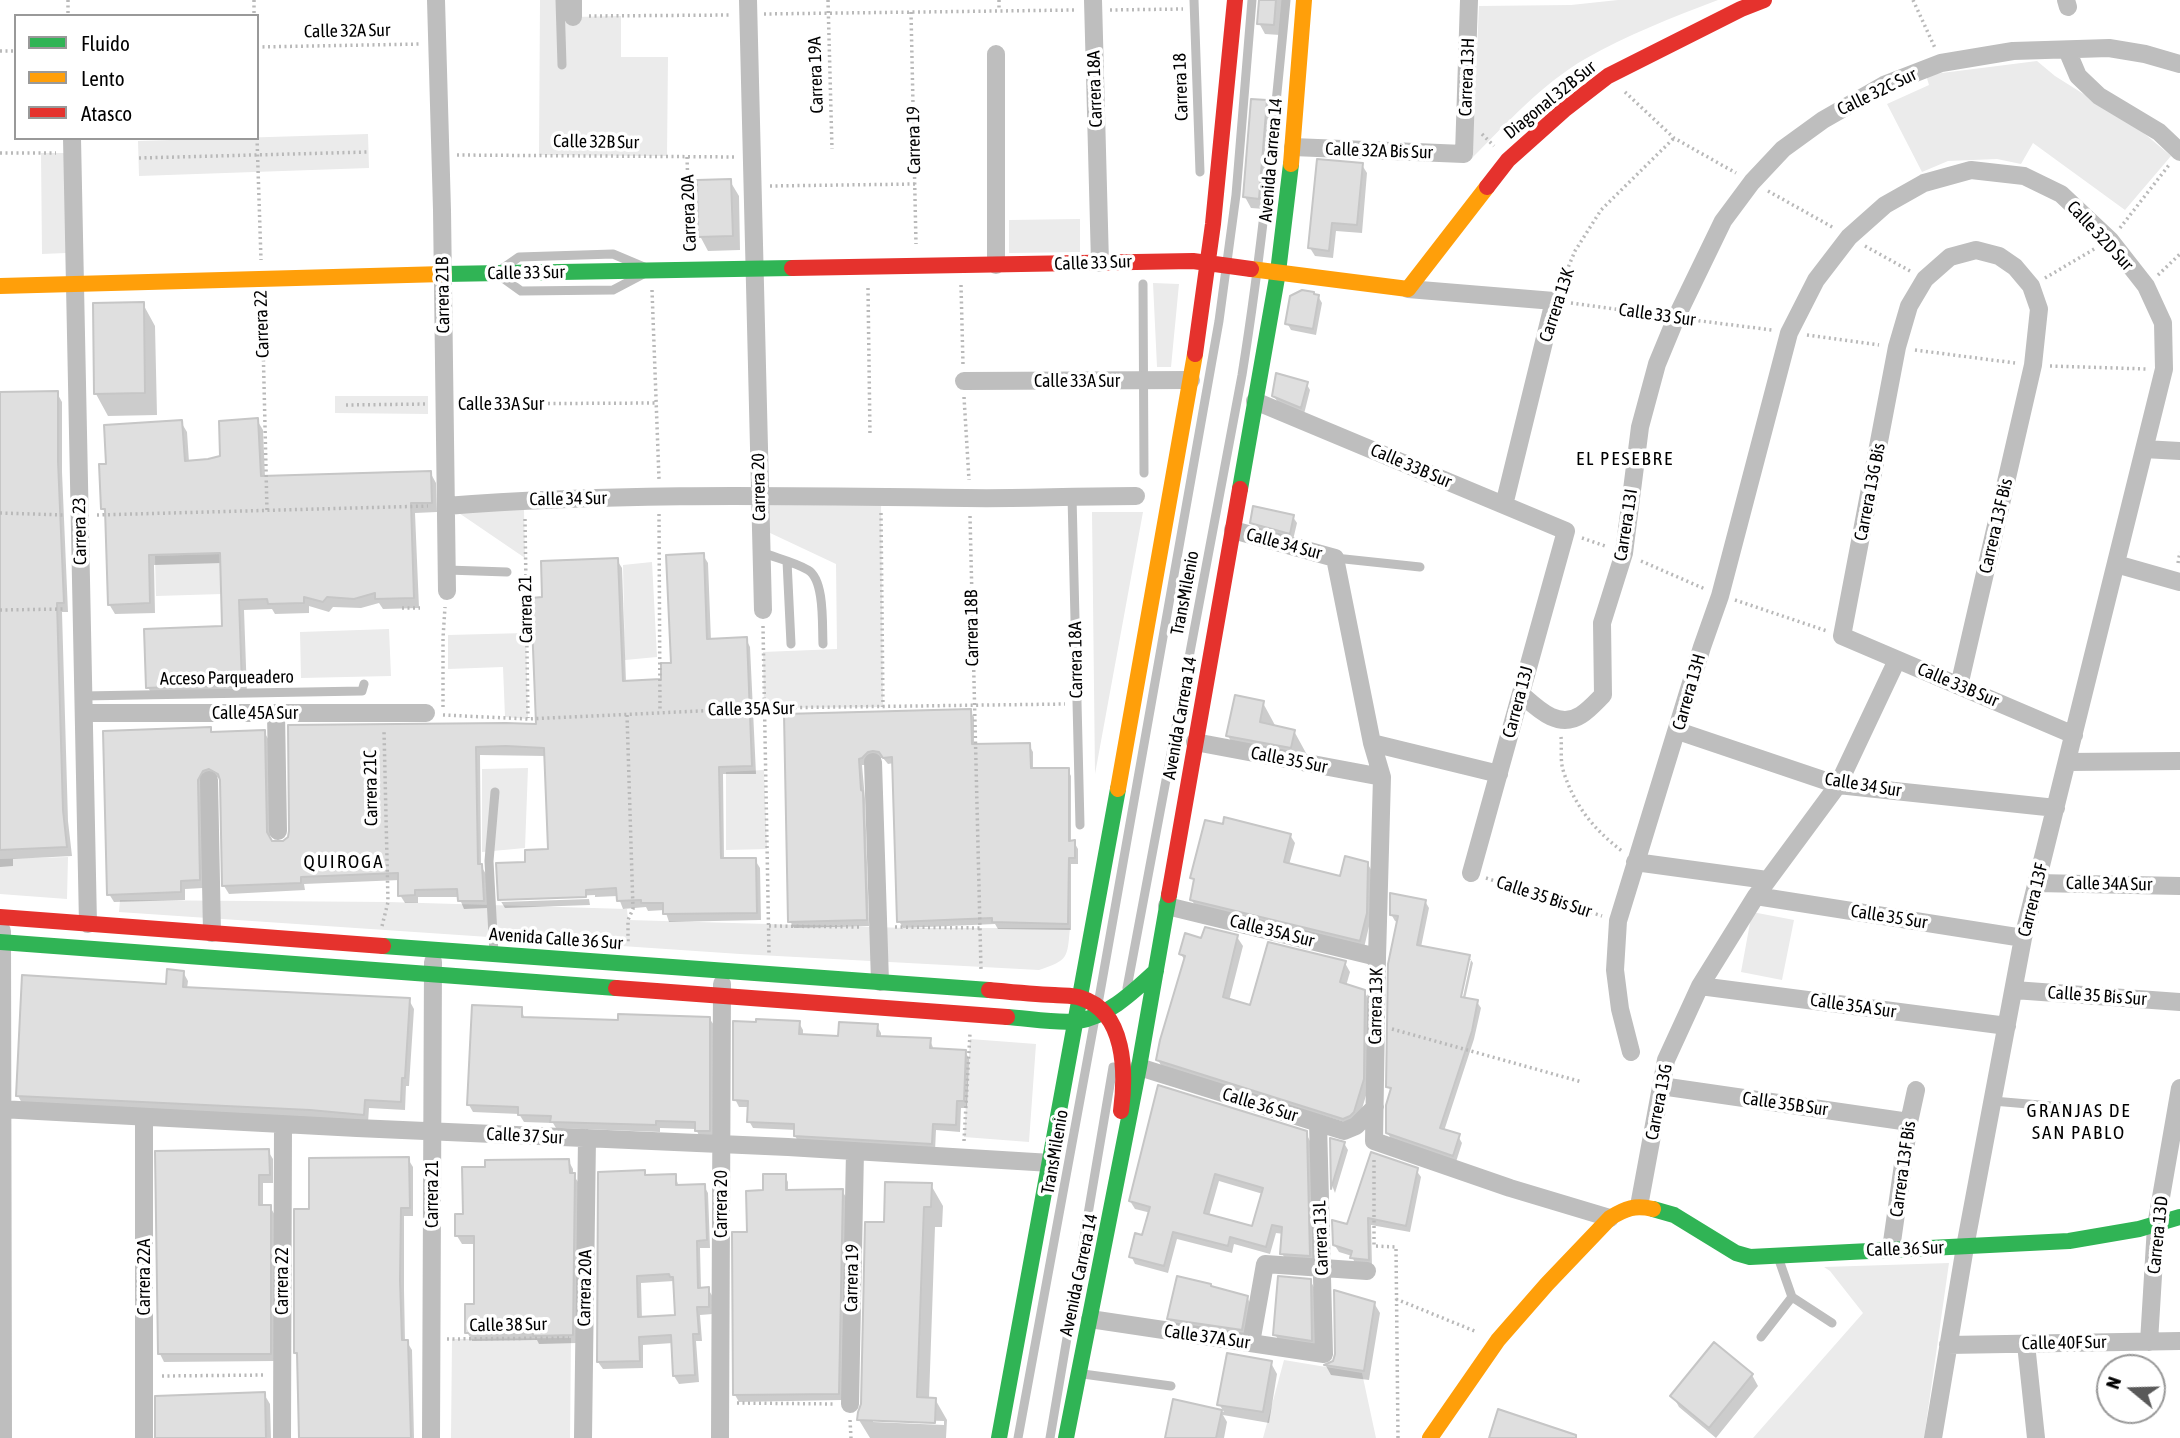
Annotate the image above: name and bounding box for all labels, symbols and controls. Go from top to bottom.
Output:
legend [14,14,259,140]
street label: Calle 32A Sur [304,19,390,43]
text: Fluido [81,31,130,55]
street label: Carrera 19A [804,36,828,114]
street label: Carrera 13H [1455,37,1479,117]
street label: Carrera 18A [1083,50,1107,128]
street label: Carrera 18 [1169,53,1193,121]
street label: Diagonal 32B Sur [1500,56,1600,144]
street label: Calle 32C Sur [1834,64,1920,120]
text: Lento [81,66,125,90]
street label: Avenida Carrera 14 [1255,97,1287,223]
text: Atasco [81,101,132,125]
street label: Carrera 19 [903,106,925,174]
street label: Calle 32B Sur [553,130,639,154]
street label: Calle 32A Bis Sur [1325,138,1433,164]
street label: Carrera 20A [677,174,701,252]
street label: Calle 32D Sur [2062,197,2138,275]
street label: Calle 33 Sur [1054,251,1132,275]
street label: Carrera 21B [432,257,454,333]
street label: Calle 33 Sur [487,262,565,284]
street label: Carrera 13K [1535,265,1579,345]
street label: Carrera 22 [250,290,274,358]
street label: Calle 33 Sur [1617,299,1697,331]
street label: Calle 33A Sur [1034,370,1120,392]
street label: Calle 33A Sur [458,393,544,415]
street label: Calle 33B Sur [1367,439,1455,493]
street label: Carrera 13G Bis [1850,441,1890,543]
district label: EL PESEBRE [1577,448,1673,470]
street label: Carrera 20 [748,453,770,521]
street label: Carrera 13F Bis [1975,476,2017,576]
street label: Carrera 13I [1610,487,1642,563]
street label: Calle 34 Sur [529,488,607,510]
street label: Carrera 23 [69,497,91,565]
street label: Calle 34 Sur [1244,524,1324,564]
street label: TransMilenio [1166,549,1204,637]
street label: Carrera 21 [515,575,537,643]
street label: Carrera 18B [961,590,983,666]
street label: Carrera 18A [1065,621,1087,699]
street label: Carrera 13H [1668,651,1710,733]
street label: Avenida Carrera 14 [1159,655,1201,781]
street label: Calle 33B Sur [1914,658,2002,712]
street label: Carrera 13J [1498,664,1538,740]
street label: Acceso Parqueadero [160,666,294,690]
street label: Calle 35A Sur [708,697,794,721]
street label: Calle 45A Sur [212,702,298,724]
street label: Calle 35 Sur [1249,742,1329,778]
street label: Carrera 21C [360,750,382,826]
street label: Calle 34 Sur [1823,768,1903,802]
district label: QUIROGA [304,851,384,873]
street label: Carrera 13F [2013,861,2053,939]
street label: Calle 35 Bis Sur [1494,871,1594,923]
street label: Calle 34A Sur [2066,872,2152,896]
street label: Calle 35 Sur [1849,900,1929,934]
street label: Calle 35A Sur [1228,910,1316,952]
street label: Avenida Calle 36 Sur [488,924,624,954]
street label: Carrera 13K [1365,967,1387,1045]
street label: Calle 35 Bis Sur [2047,982,2147,1010]
street label: Calle 35A Sur [1809,989,1897,1023]
street label: Carrera 13G [1641,1062,1677,1142]
street label: Calle 36 Sur [1220,1083,1300,1127]
street label: Calle 35B Sur [1741,1087,1829,1121]
district label: GRANJAS DE SAN PABLO [2028,1100,2130,1144]
street label: TransMilenio [1037,1108,1073,1196]
street label: Carrera 13F Bis [1886,1120,1920,1218]
street label: Calle 37 Sur [486,1123,564,1149]
street label: Carrera 21 [421,1160,443,1228]
street label: Carrera 20 [710,1170,732,1238]
street label: Carrera 13D [2143,1195,2173,1275]
street label: Carrera 13L [1309,1200,1333,1276]
street label: Avenida Carrera 14 [1056,1212,1102,1338]
street label: Calle 36 Sur [1866,1237,1944,1261]
street label: Carrera 22A [133,1239,155,1315]
street label: Carrera 19 [841,1244,863,1312]
street label: Carrera 22 [271,1247,293,1315]
street label: Carrera 20A [574,1249,596,1327]
street label: Calle 38 Sur [469,1314,547,1336]
street label: Calle 37A Sur [1163,1320,1251,1354]
street label: Calle 40F Sur [2021,1331,2107,1355]
north arrow [2096,1354,2166,1424]
text: N [2101,1374,2125,1392]

